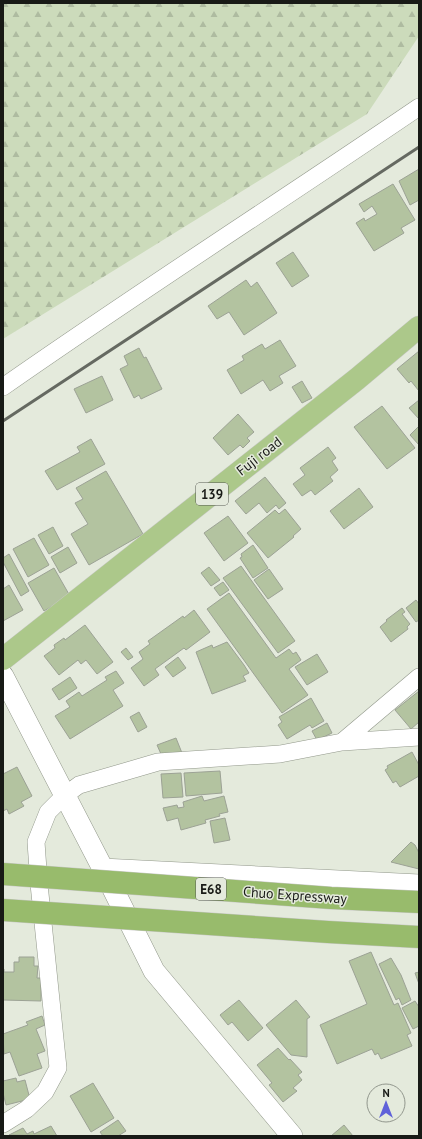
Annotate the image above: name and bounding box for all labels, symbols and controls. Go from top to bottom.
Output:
street label: Fuji road [233,433,285,479]
road number: 139 [196,483,228,505]
road number: E68 [196,878,226,900]
street label: Chuo Expressway [242,882,348,908]
north arrow [366,1083,406,1123]
text: N [382,1086,390,1100]

